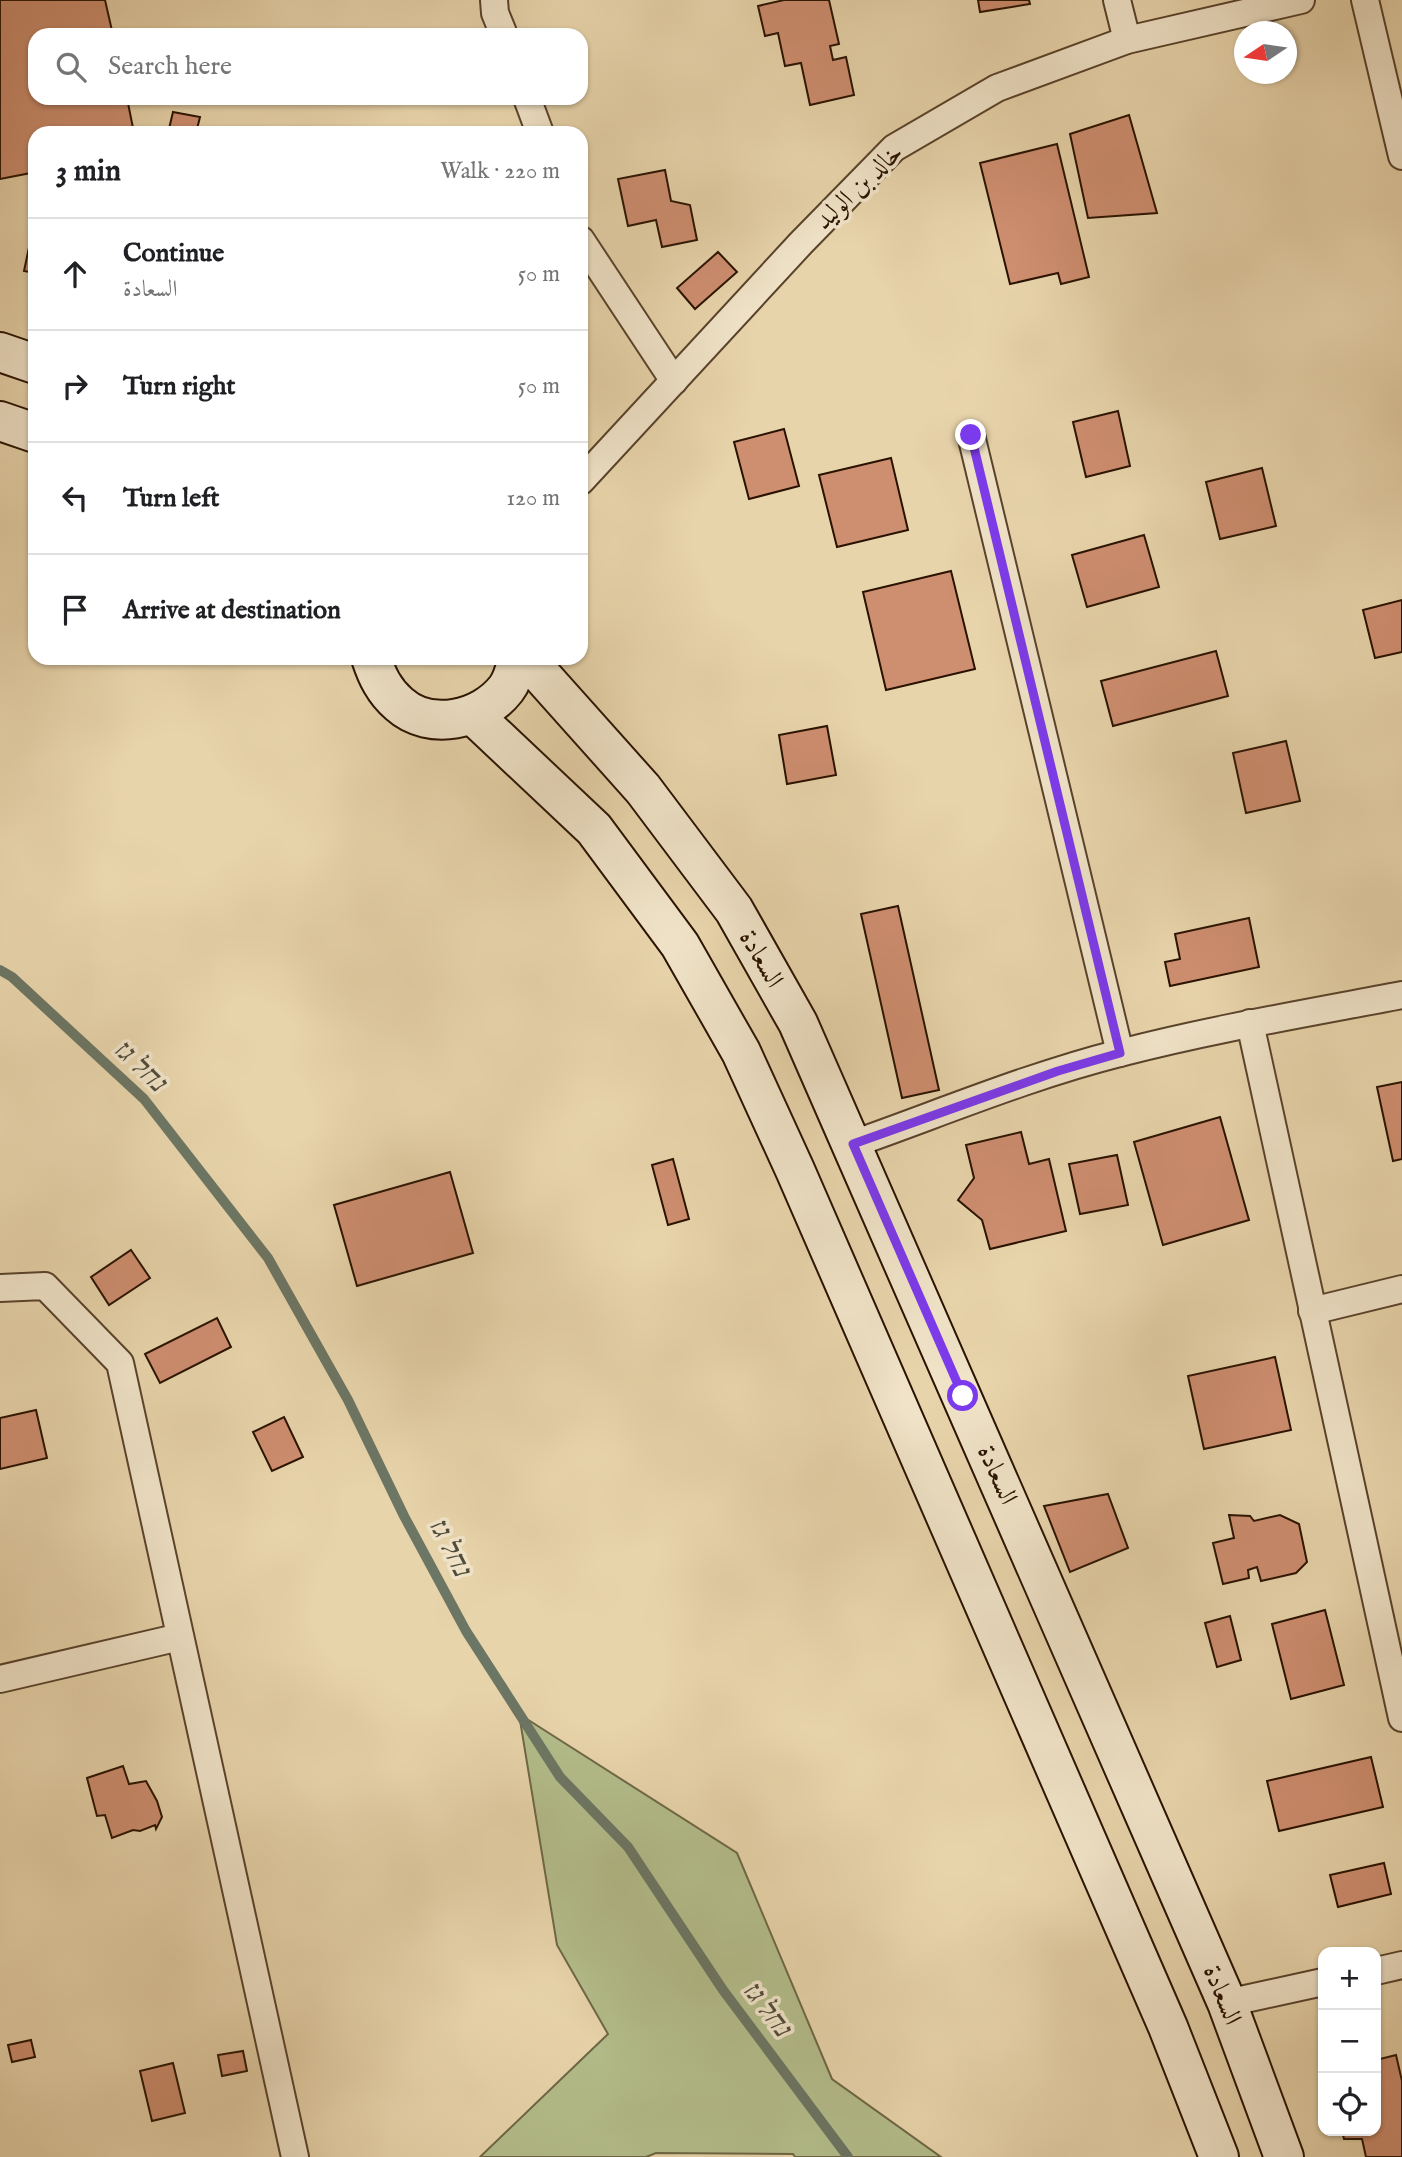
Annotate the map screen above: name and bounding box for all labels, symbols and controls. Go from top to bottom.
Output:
north arrow [1234,21,1297,84]
search box [28,28,588,105]
icon: search [52,48,90,86]
text: Search here [108,50,232,83]
street label: خالد بن الوليد [808,137,910,237]
text: 3 min [56,153,121,191]
text: Walk · 220 m [440,157,560,186]
text: Continue [123,237,224,270]
icon: ahead [56,255,94,293]
text: 50 m [518,260,560,289]
text: السعادة [123,275,178,304]
icon: right [56,367,94,405]
text: Turn right [123,370,236,403]
text: 50 m [518,372,560,401]
route end [955,419,986,450]
icon: left [56,479,94,517]
text: Turn left [123,482,220,515]
text: 120 m [507,484,560,513]
icon: arrive [56,591,94,629]
text: Arrive at destination [123,594,341,627]
street label: السعادة [731,924,791,994]
water label: נחל גז [105,1032,175,1102]
route start [947,1380,978,1411]
street label: السعادة [969,1440,1025,1510]
water label: נחל גז [420,1512,480,1584]
map controls [1318,1947,1381,2136]
button: + [1318,1947,1381,2010]
street label: السعادة [1195,1960,1249,2030]
water label: נחל גז [734,1974,800,2046]
button: − [1318,2010,1381,2073]
button: locate [1318,2073,1381,2136]

